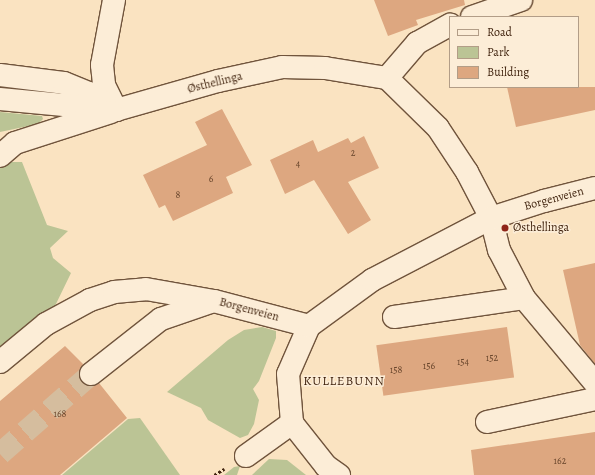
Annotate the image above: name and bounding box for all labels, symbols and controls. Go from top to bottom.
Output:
legend [449,16,579,88]
text: Road [487,24,512,40]
text: Park [487,44,510,60]
text: Building [487,64,529,80]
street label: Østhellinga [186,69,244,97]
house number: 2 [351,147,355,159]
house number: 4 [296,158,300,170]
house number: 6 [209,173,213,185]
street label: Borgenveien [523,184,585,214]
house number: 8 [176,189,180,201]
place label: Østhellinga [513,221,569,235]
marker: Østhellinga [500,223,510,233]
street label: Borgenveien [218,295,280,325]
house number: 152 [486,352,498,364]
house number: 154 [457,356,469,368]
house number: 156 [423,360,435,372]
house number: 158 [390,364,402,376]
district label: KULLEBUNN [303,373,385,389]
house number: 168 [54,408,66,420]
house number: 162 [554,455,566,467]

